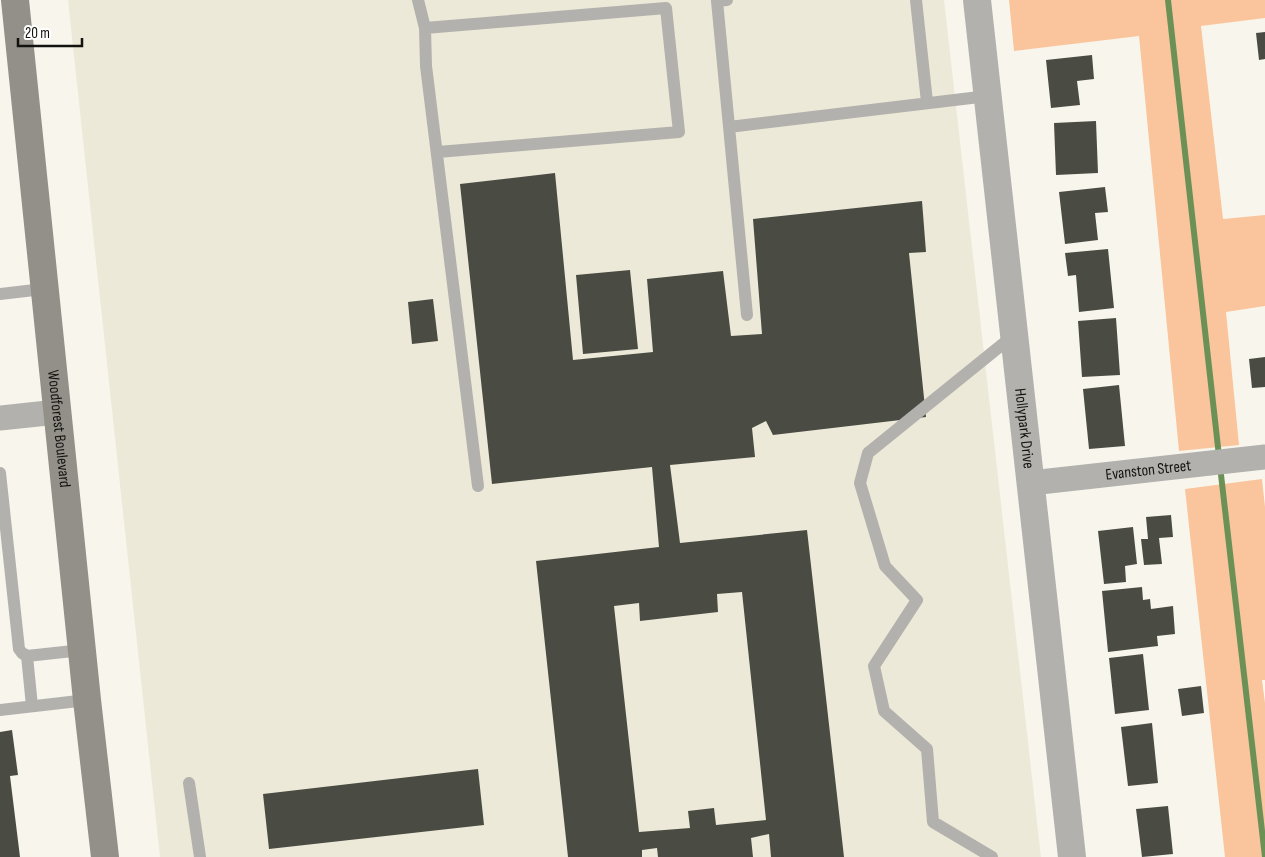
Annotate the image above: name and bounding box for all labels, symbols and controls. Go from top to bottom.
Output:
scale bar [18,15,81,47]
text: 20 m [25,24,50,43]
street label: Woodforest Boulevard [44,369,75,488]
street label: Hollypark Drive [1011,387,1038,470]
street label: Evanston Street [1105,456,1192,484]

